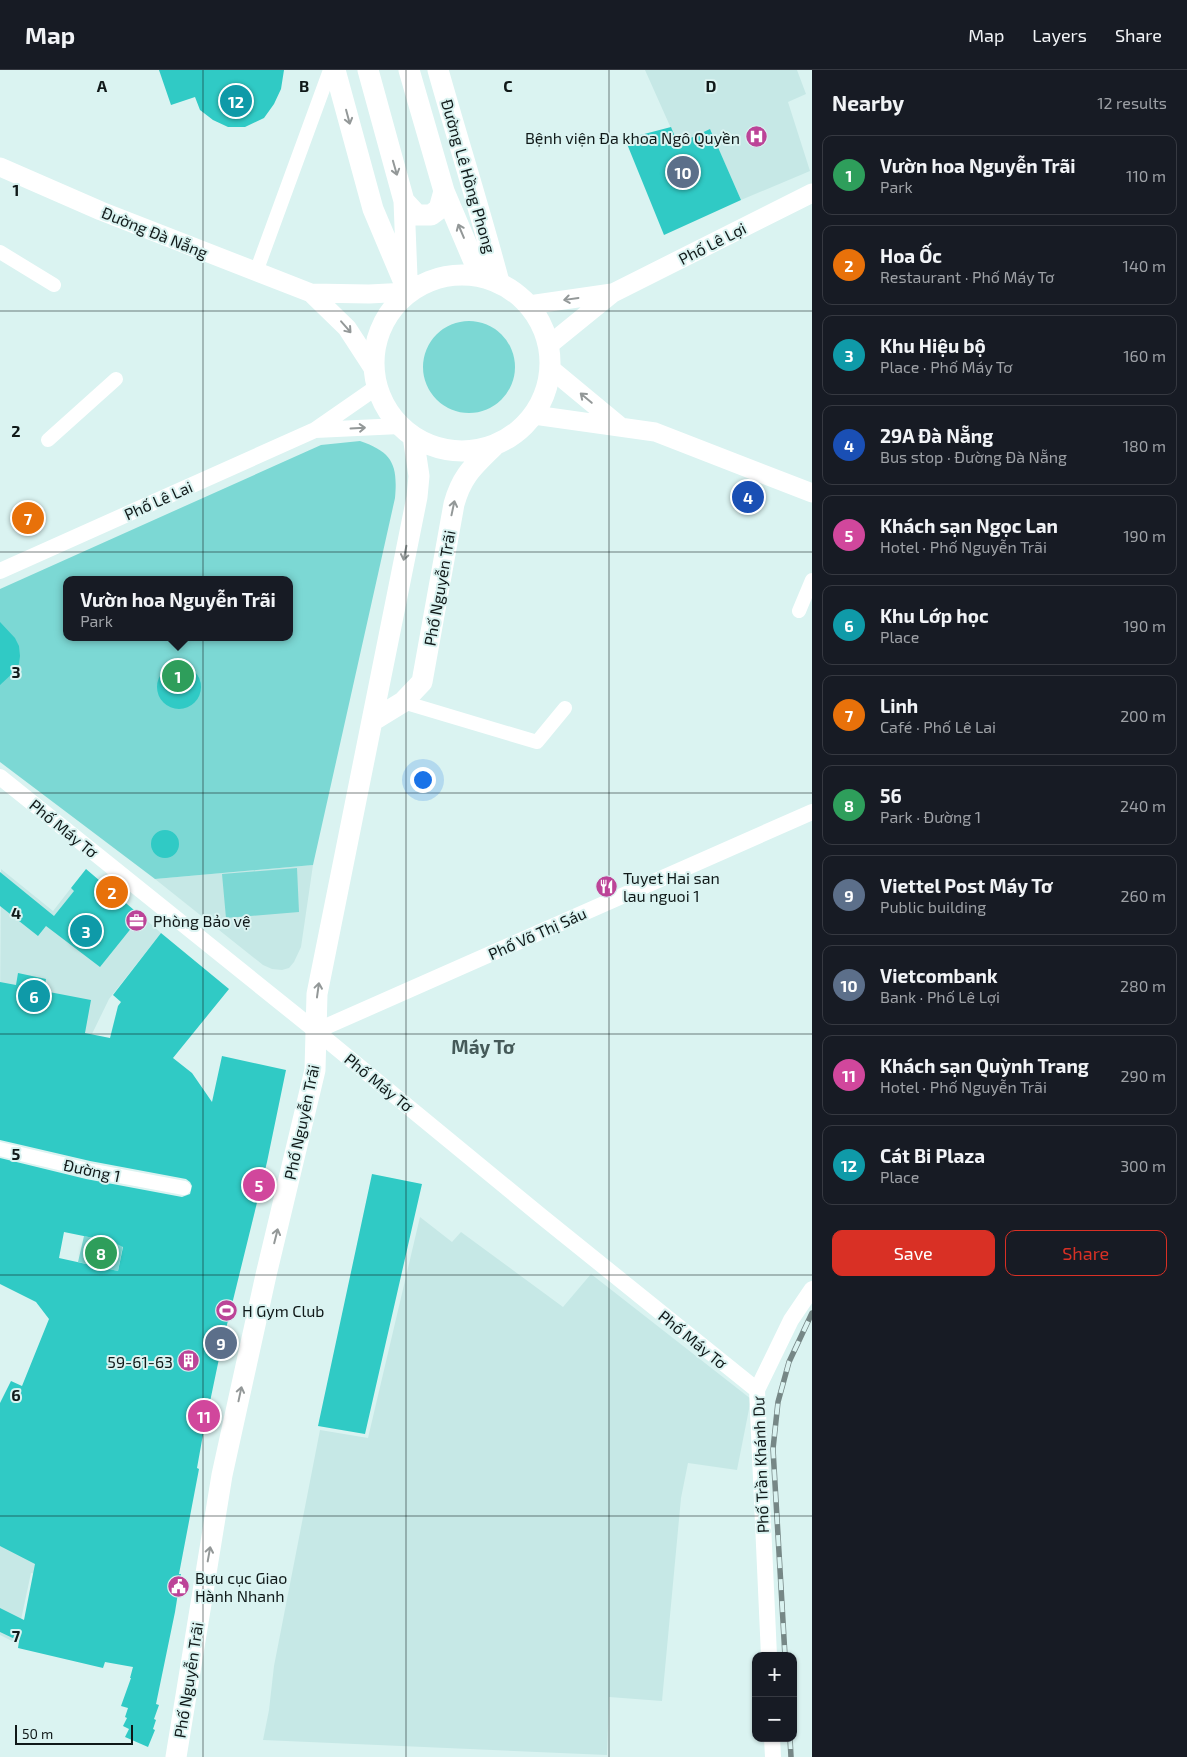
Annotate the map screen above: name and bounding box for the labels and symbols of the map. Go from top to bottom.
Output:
text: A [97,76,108,95]
text: B [299,76,309,95]
text: C [503,76,513,95]
text: D [706,76,717,95]
pin: 12 [220,82,252,120]
street label: Đường Lê Hồng Phong [438,97,500,255]
one-way arrow [343,109,353,125]
hospital icon: Bệnh viện Đa khoa Ngô Quyền [744,125,768,149]
place label: Bệnh viện Đa khoa Ngô Quyền [525,128,740,148]
pin: 10 [667,153,699,191]
one-way arrow [390,159,400,175]
text: 1 [13,180,19,199]
street label: Đường Đà Nẵng [99,202,211,262]
street label: Phố Lê Lợi [675,218,749,268]
one-way arrow [456,224,466,239]
one-way arrow [563,294,579,304]
one-way arrow [340,321,352,334]
one-way arrow [580,393,593,404]
text: 2 [11,421,21,440]
one-way arrow [349,423,365,432]
street label: Phố Lê Lai [121,477,195,523]
pin: 4 [732,478,764,516]
pin: 7 [12,499,44,537]
one-way arrow [449,500,459,516]
street label: Phố Nguyễn Trãi [419,529,459,647]
one-way arrow [400,545,410,561]
pin: 1 [162,657,194,695]
text: 3 [11,662,21,681]
your location [410,767,436,793]
street label: Phố Máy Tơ [26,795,103,862]
place label: Tuyet Hai san lau nguoi 1 [623,868,720,905]
pin: 2 [96,873,128,911]
restaurant icon: Tuyet Hai san lau nguoi 1 [595,874,619,898]
text: 4 [11,903,21,922]
street label: Phố Võ Thị Sáu [485,903,589,963]
office icon: Phòng Bảo vệ [125,908,149,932]
place label: Phòng Bảo vệ [153,911,251,930]
pin: 3 [70,912,102,950]
pin: 6 [18,977,50,1015]
one-way arrow [313,983,323,999]
district label: Máy Tơ [451,1035,516,1059]
street label: Phố Máy Tơ [341,1049,418,1116]
street label: Phố Nguyễn Trãi [280,1063,322,1181]
text: 5 [12,1144,21,1163]
street label: Đường 1 [62,1155,122,1185]
pin: 5 [243,1166,275,1204]
one-way arrow [272,1228,281,1244]
pin: 8 [85,1234,117,1272]
sports icon: H Gym Club [214,1298,238,1322]
place label: H Gym Club [242,1301,324,1320]
street label: Phố Máy Tơ [655,1306,732,1373]
pin: 9 [205,1324,237,1362]
building icon: 59-61-63 [177,1349,201,1373]
place label: 59-61-63 [107,1352,173,1371]
text: 6 [11,1385,21,1404]
one-way arrow [236,1387,245,1403]
street label: Phố Trần Khánh Dư [748,1396,772,1534]
pin: 11 [188,1397,220,1435]
one-way arrow [205,1546,215,1562]
place label: Bưu cục Giao Hành Nhanh [195,1568,287,1605]
public building icon: Bưu cục Giao Hành Nhanh [167,1574,191,1598]
street label: Phố Nguyễn Trãi [169,1621,207,1739]
text: 7 [12,1626,21,1645]
scale bar [15,1722,132,1745]

